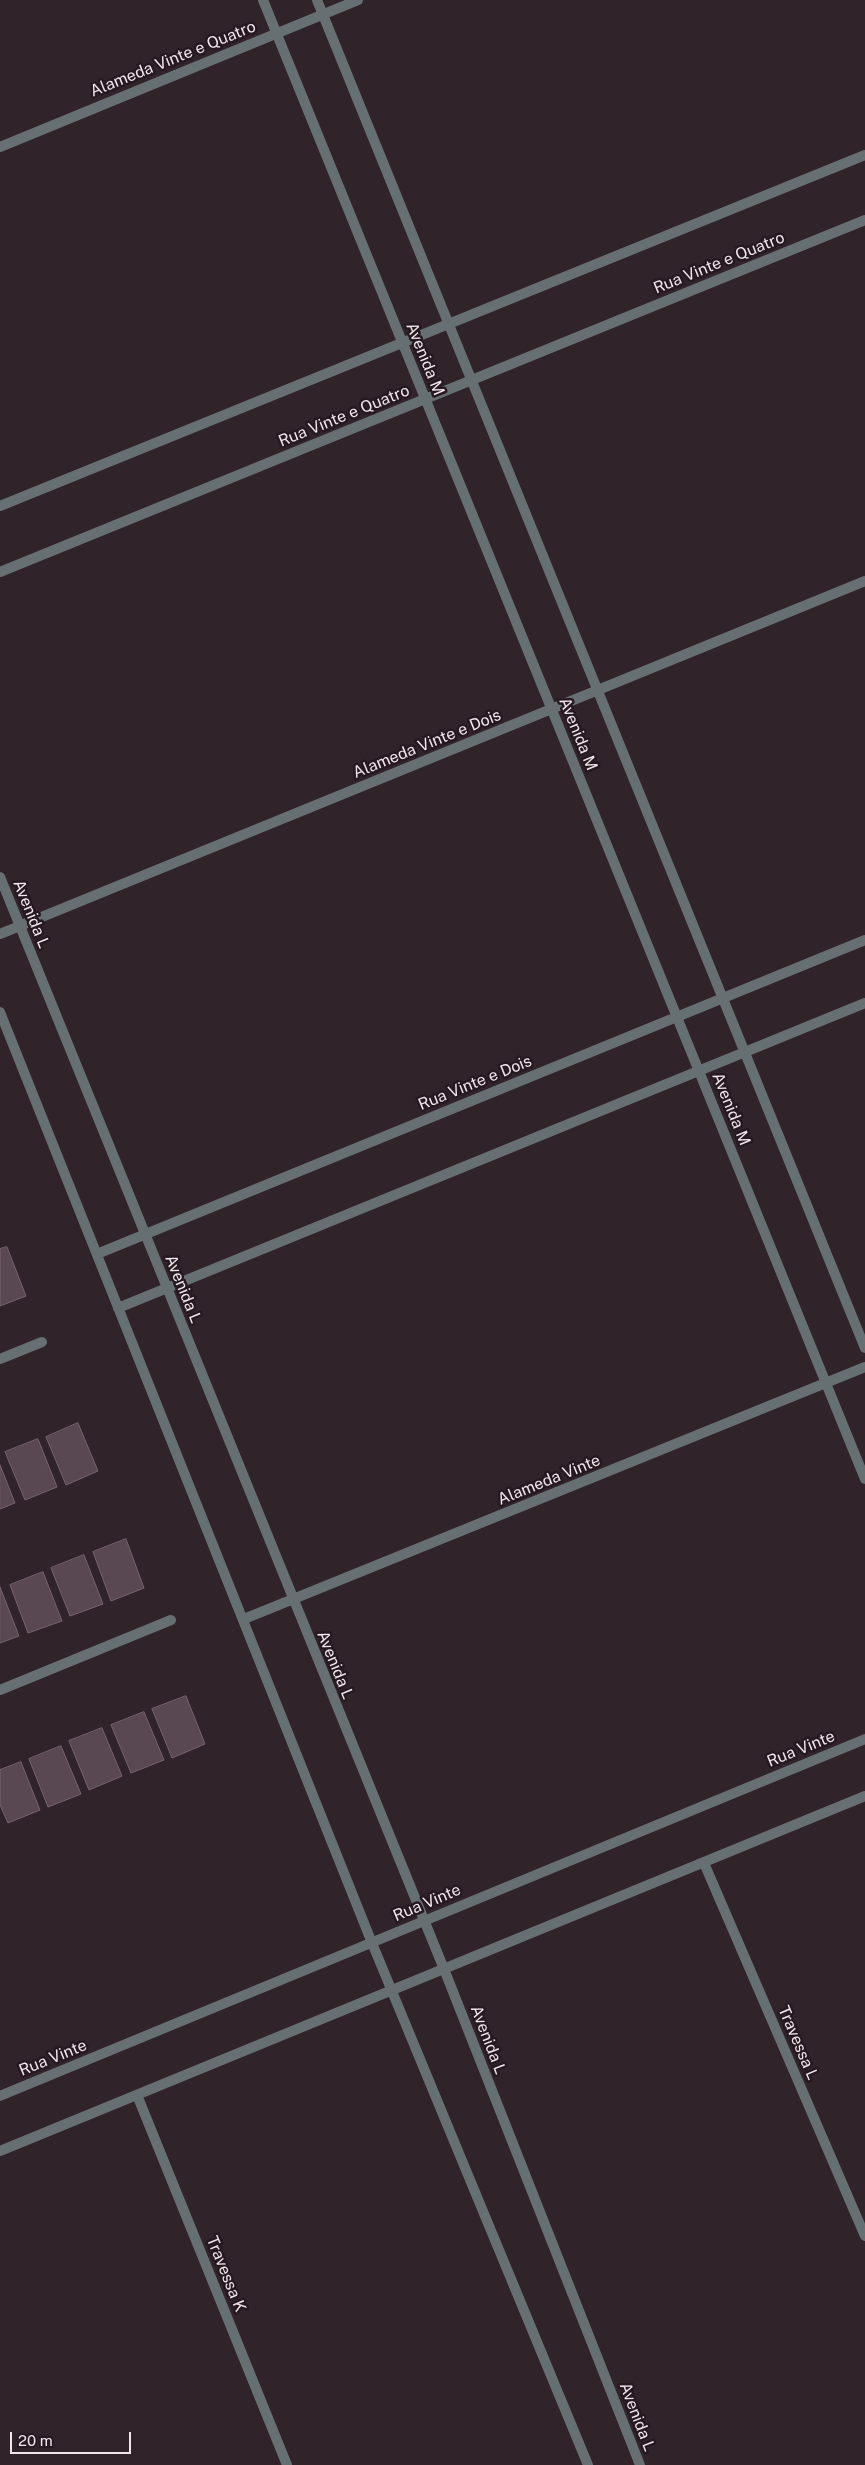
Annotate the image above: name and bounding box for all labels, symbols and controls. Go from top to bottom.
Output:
street label: Alameda Vinte e Quatro [87,17,259,101]
street label: Rua Vinte e Quatro [651,228,787,298]
street label: Avenida M [402,320,448,398]
street label: Rua Vinte e Quatro [276,381,412,451]
street label: Avenida M [555,695,601,773]
street label: Alameda Vinte e Dois [350,706,504,782]
street label: Avenida L [9,877,53,951]
street label: Rua Vinte e Dois [416,1052,534,1114]
street label: Avenida M [708,1070,754,1148]
street label: Avenida L [161,1252,205,1326]
street label: Alameda Vinte [495,1451,603,1509]
street label: Avenida L [313,1628,357,1702]
street label: Rua Vinte [764,1727,838,1771]
street label: Rua Vinte [390,1880,464,1926]
street label: Avenida L [466,2003,510,2077]
street label: Travessa L [774,2003,822,2083]
street label: Rua Vinte [16,2036,90,2080]
street label: Travessa K [202,2233,250,2315]
street label: Avenida L [615,2380,659,2454]
scale bar [12,2422,134,2454]
text: 20 m [18,2432,53,2449]

